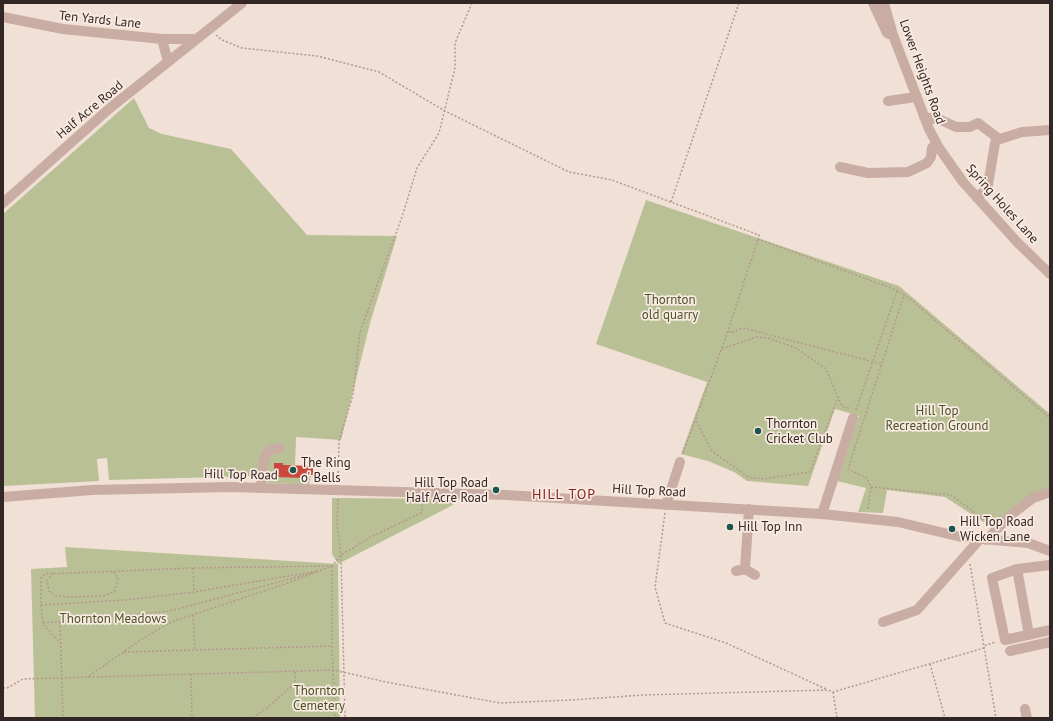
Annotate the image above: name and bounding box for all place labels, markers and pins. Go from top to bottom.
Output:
place label: Thornton Cricket Club [766,416,833,447]
marker: Thornton Cricket Club [753,426,763,436]
place label: The Ring o' Bells [301,455,351,486]
marker: The Ring o' Bells [288,465,298,475]
place label: Hill Top Road Half Acre Road [406,475,488,506]
marker: Hill Top Road Half Acre Road [491,485,501,495]
place label: Hill Top Road Wicken Lane [960,514,1034,545]
place label: Hill Top Inn [738,519,802,535]
marker: Hill Top Inn [725,522,735,532]
marker: Hill Top Road Wicken Lane [947,524,957,534]

